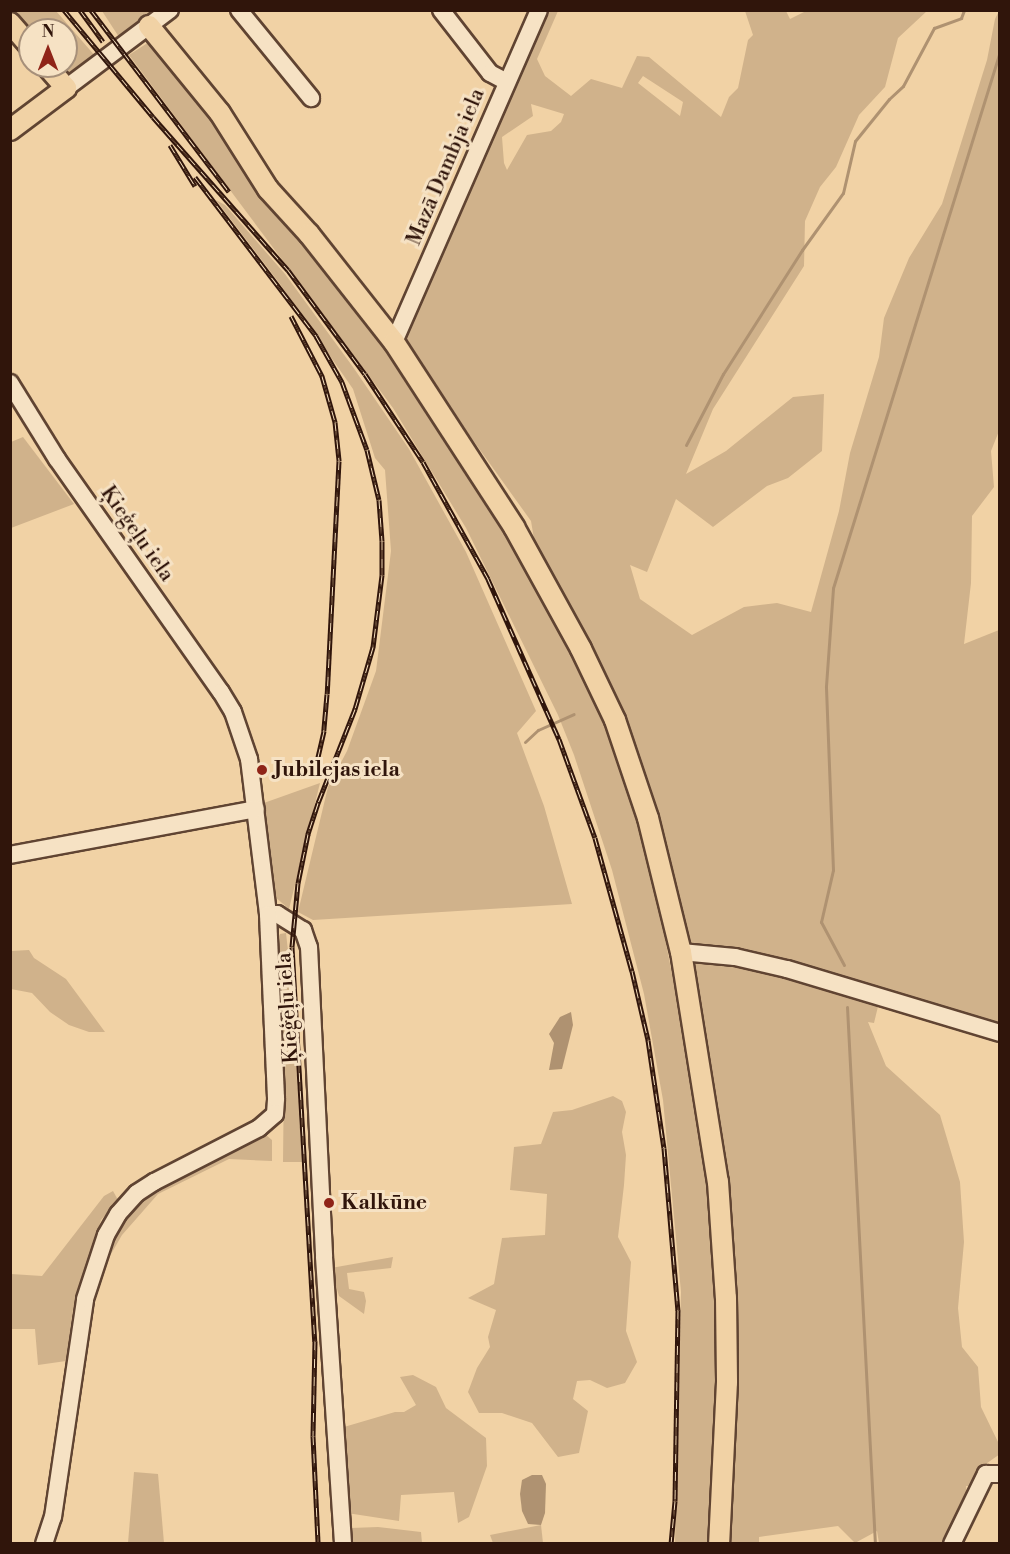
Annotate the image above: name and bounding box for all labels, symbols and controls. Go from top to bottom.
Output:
north arrow [18,18,78,78]
text: N [42,22,54,42]
street label: Mazā Dambja iela [402,85,490,249]
street label: Ķieģeļu iela [95,481,179,587]
place label: Jubilejas iela [274,757,400,783]
marker: Jubilejas iela [255,763,269,777]
street label: Ķieģeļu iela [272,952,304,1064]
place label: Kalkūne [341,1190,427,1216]
marker: Kalkūne [322,1196,336,1210]

